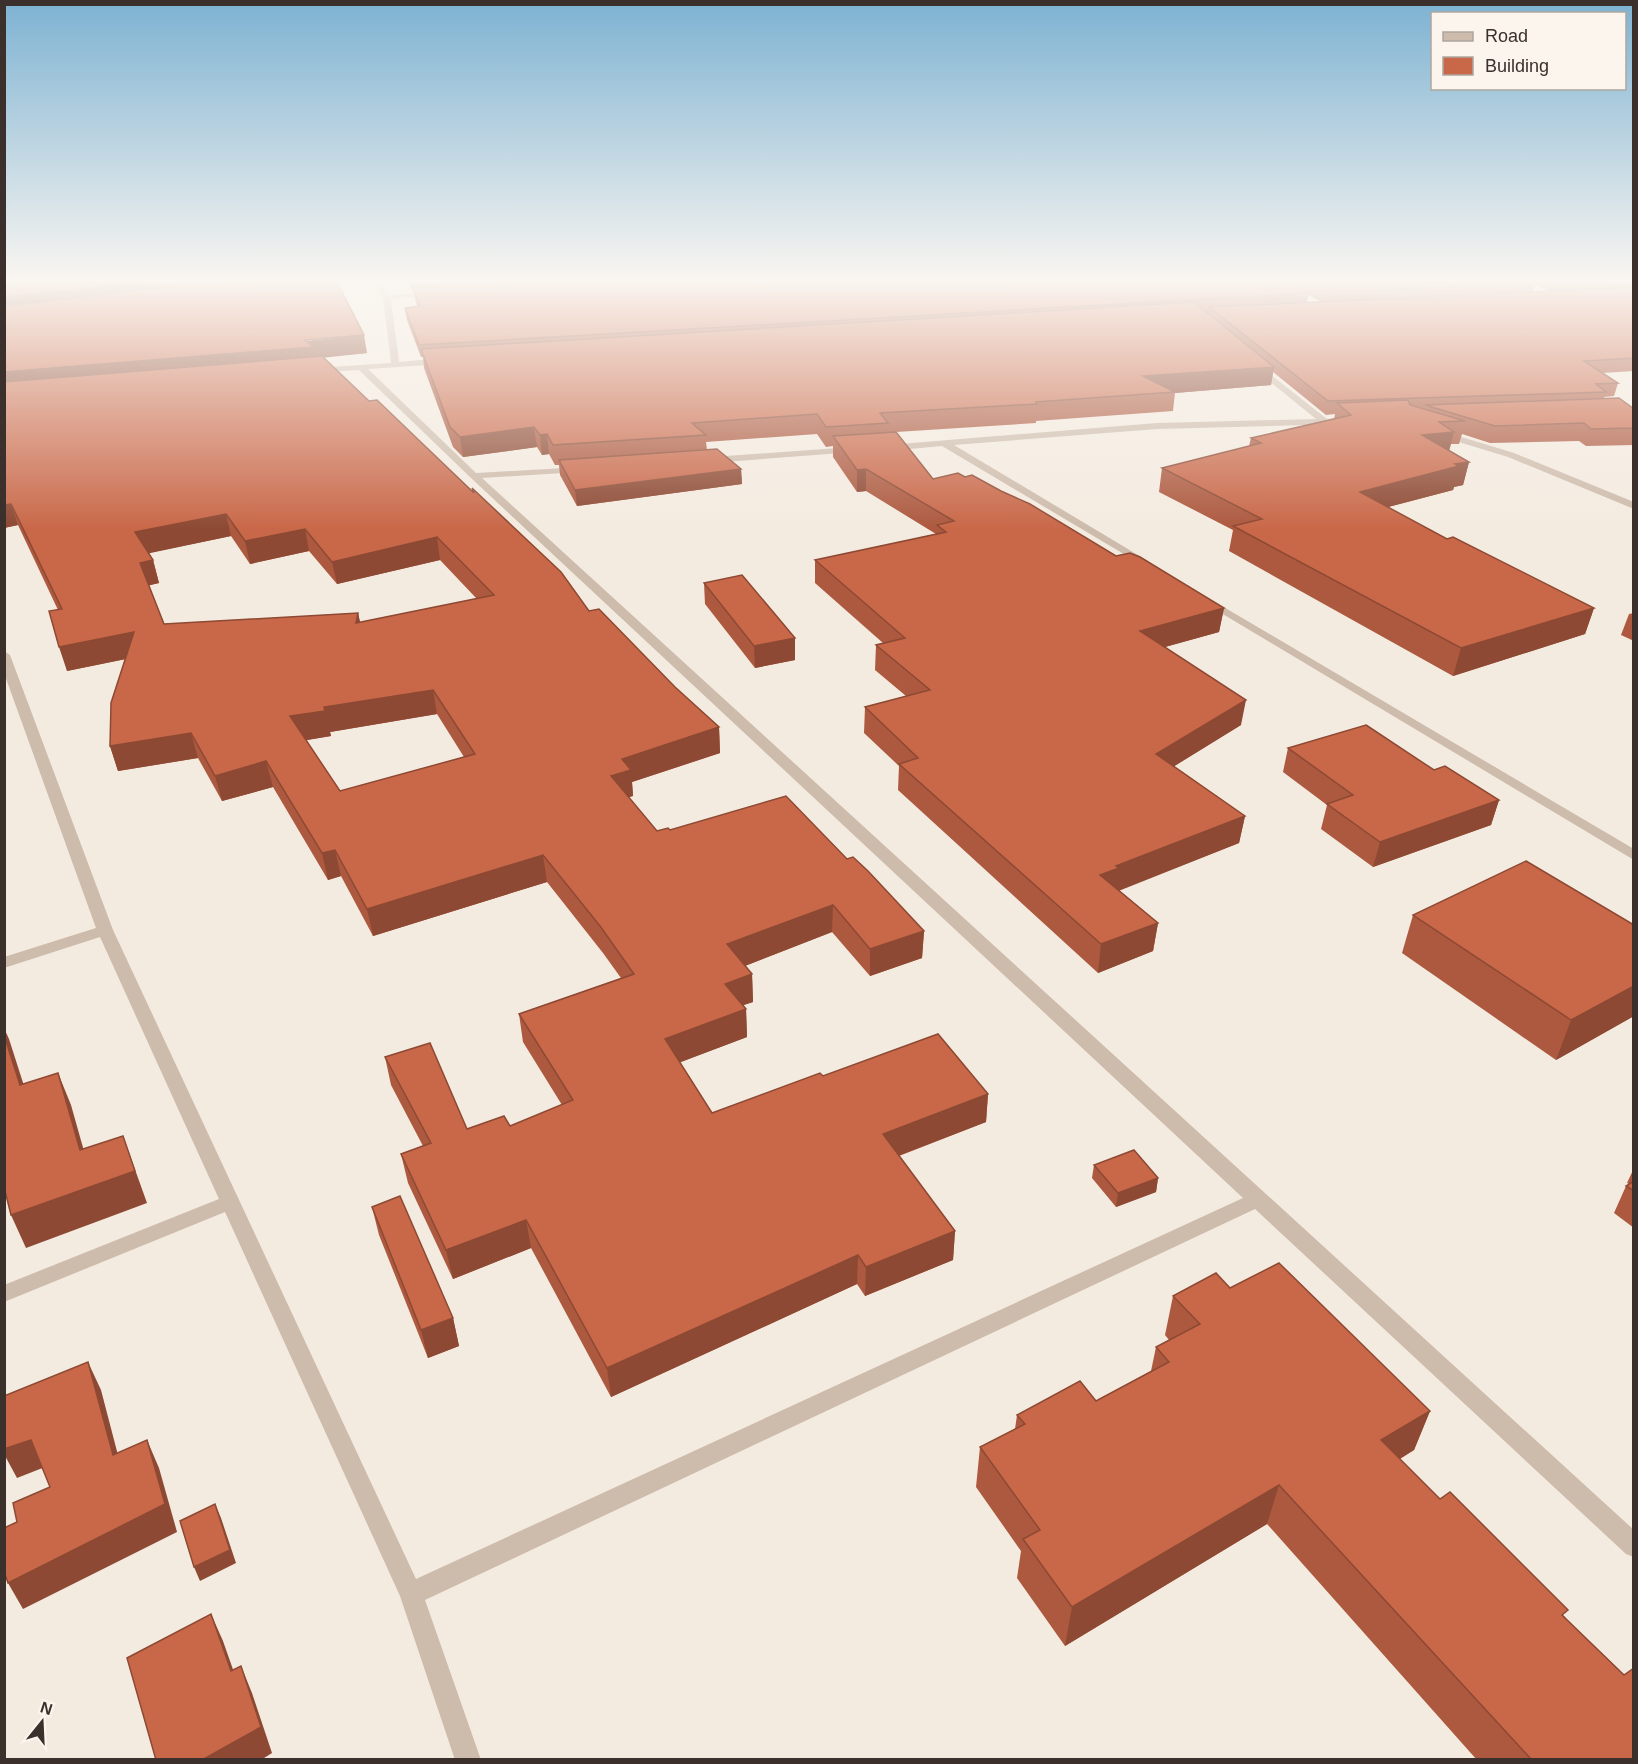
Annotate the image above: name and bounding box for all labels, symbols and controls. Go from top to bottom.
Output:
legend [1431,12,1626,90]
text: Road [1485,26,1528,46]
text: Building [1485,56,1549,76]
north arrow [12,1692,72,1752]
text: N [38,1698,55,1718]

